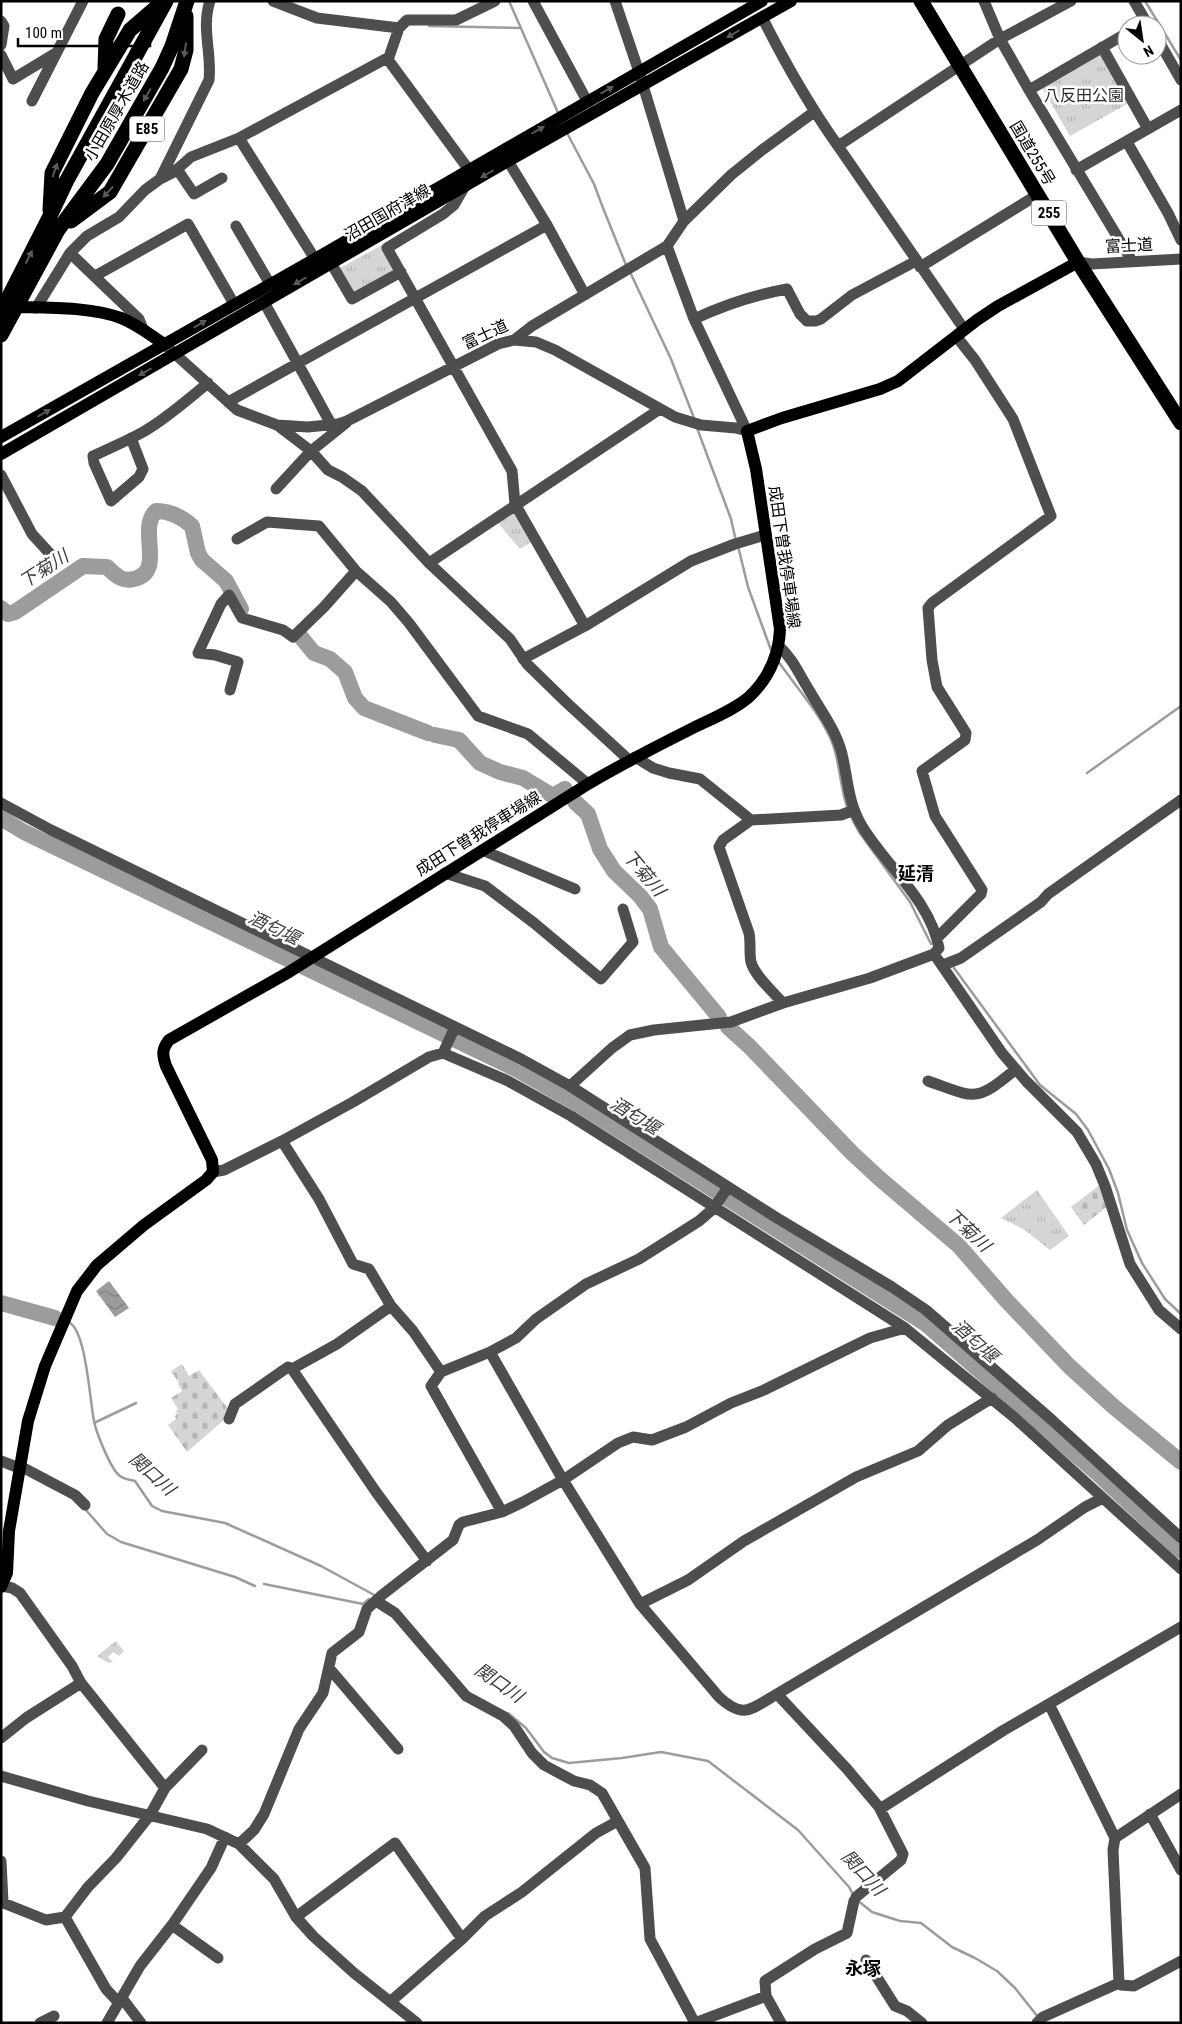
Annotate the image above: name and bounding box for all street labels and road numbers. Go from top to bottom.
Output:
street label: 小田原厚木道路 [80,58,153,165]
road number: E85 [130,116,164,142]
street label: 国道255号 [1006,118,1059,189]
street label: 沼田国府津線 [341,180,434,245]
road number: 255 [1032,200,1066,226]
street label: 富士道 [1105,235,1153,256]
street label: 富士道 [459,316,511,353]
street label: 成田下曽我停車場線 [765,484,804,630]
street label: 成田下曽我停車場線 [412,787,544,880]

